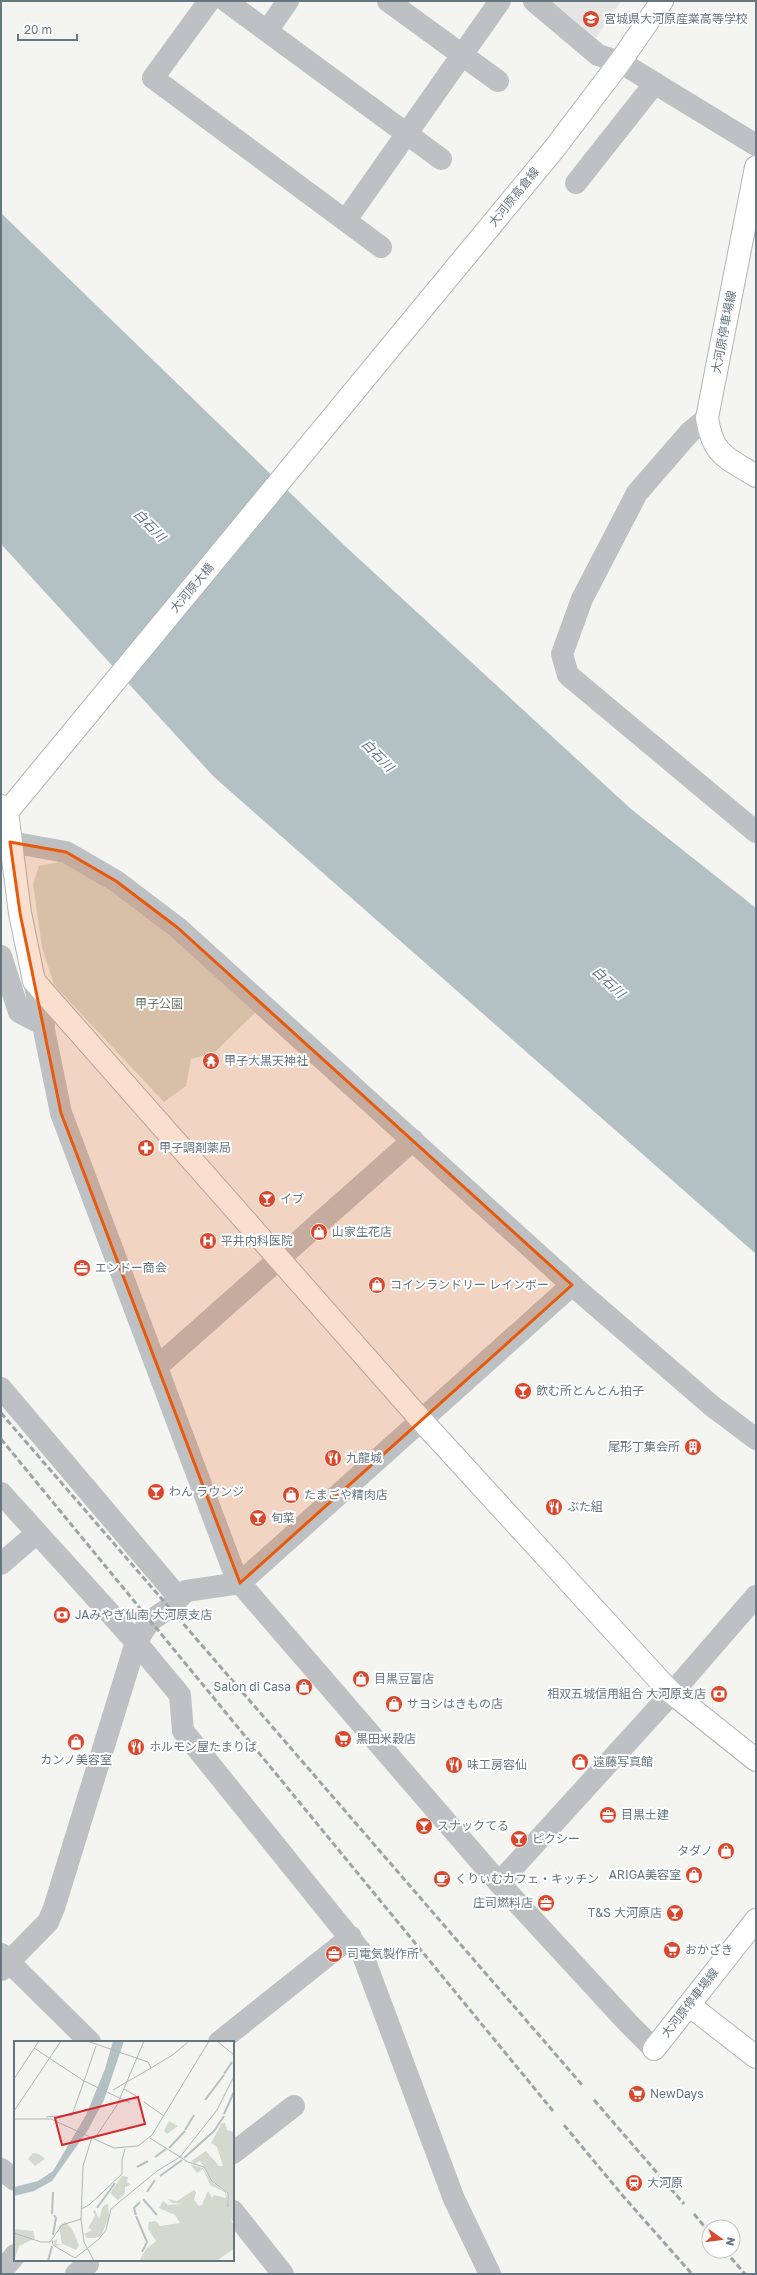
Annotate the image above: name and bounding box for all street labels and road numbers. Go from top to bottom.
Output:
street label: 大河原高倉線 [485,164,542,229]
street label: 大河原停車場線 [708,289,739,375]
street label: 大河原大橋 [167,560,217,615]
street label: 大河原停車場線 [658,1965,721,2040]

